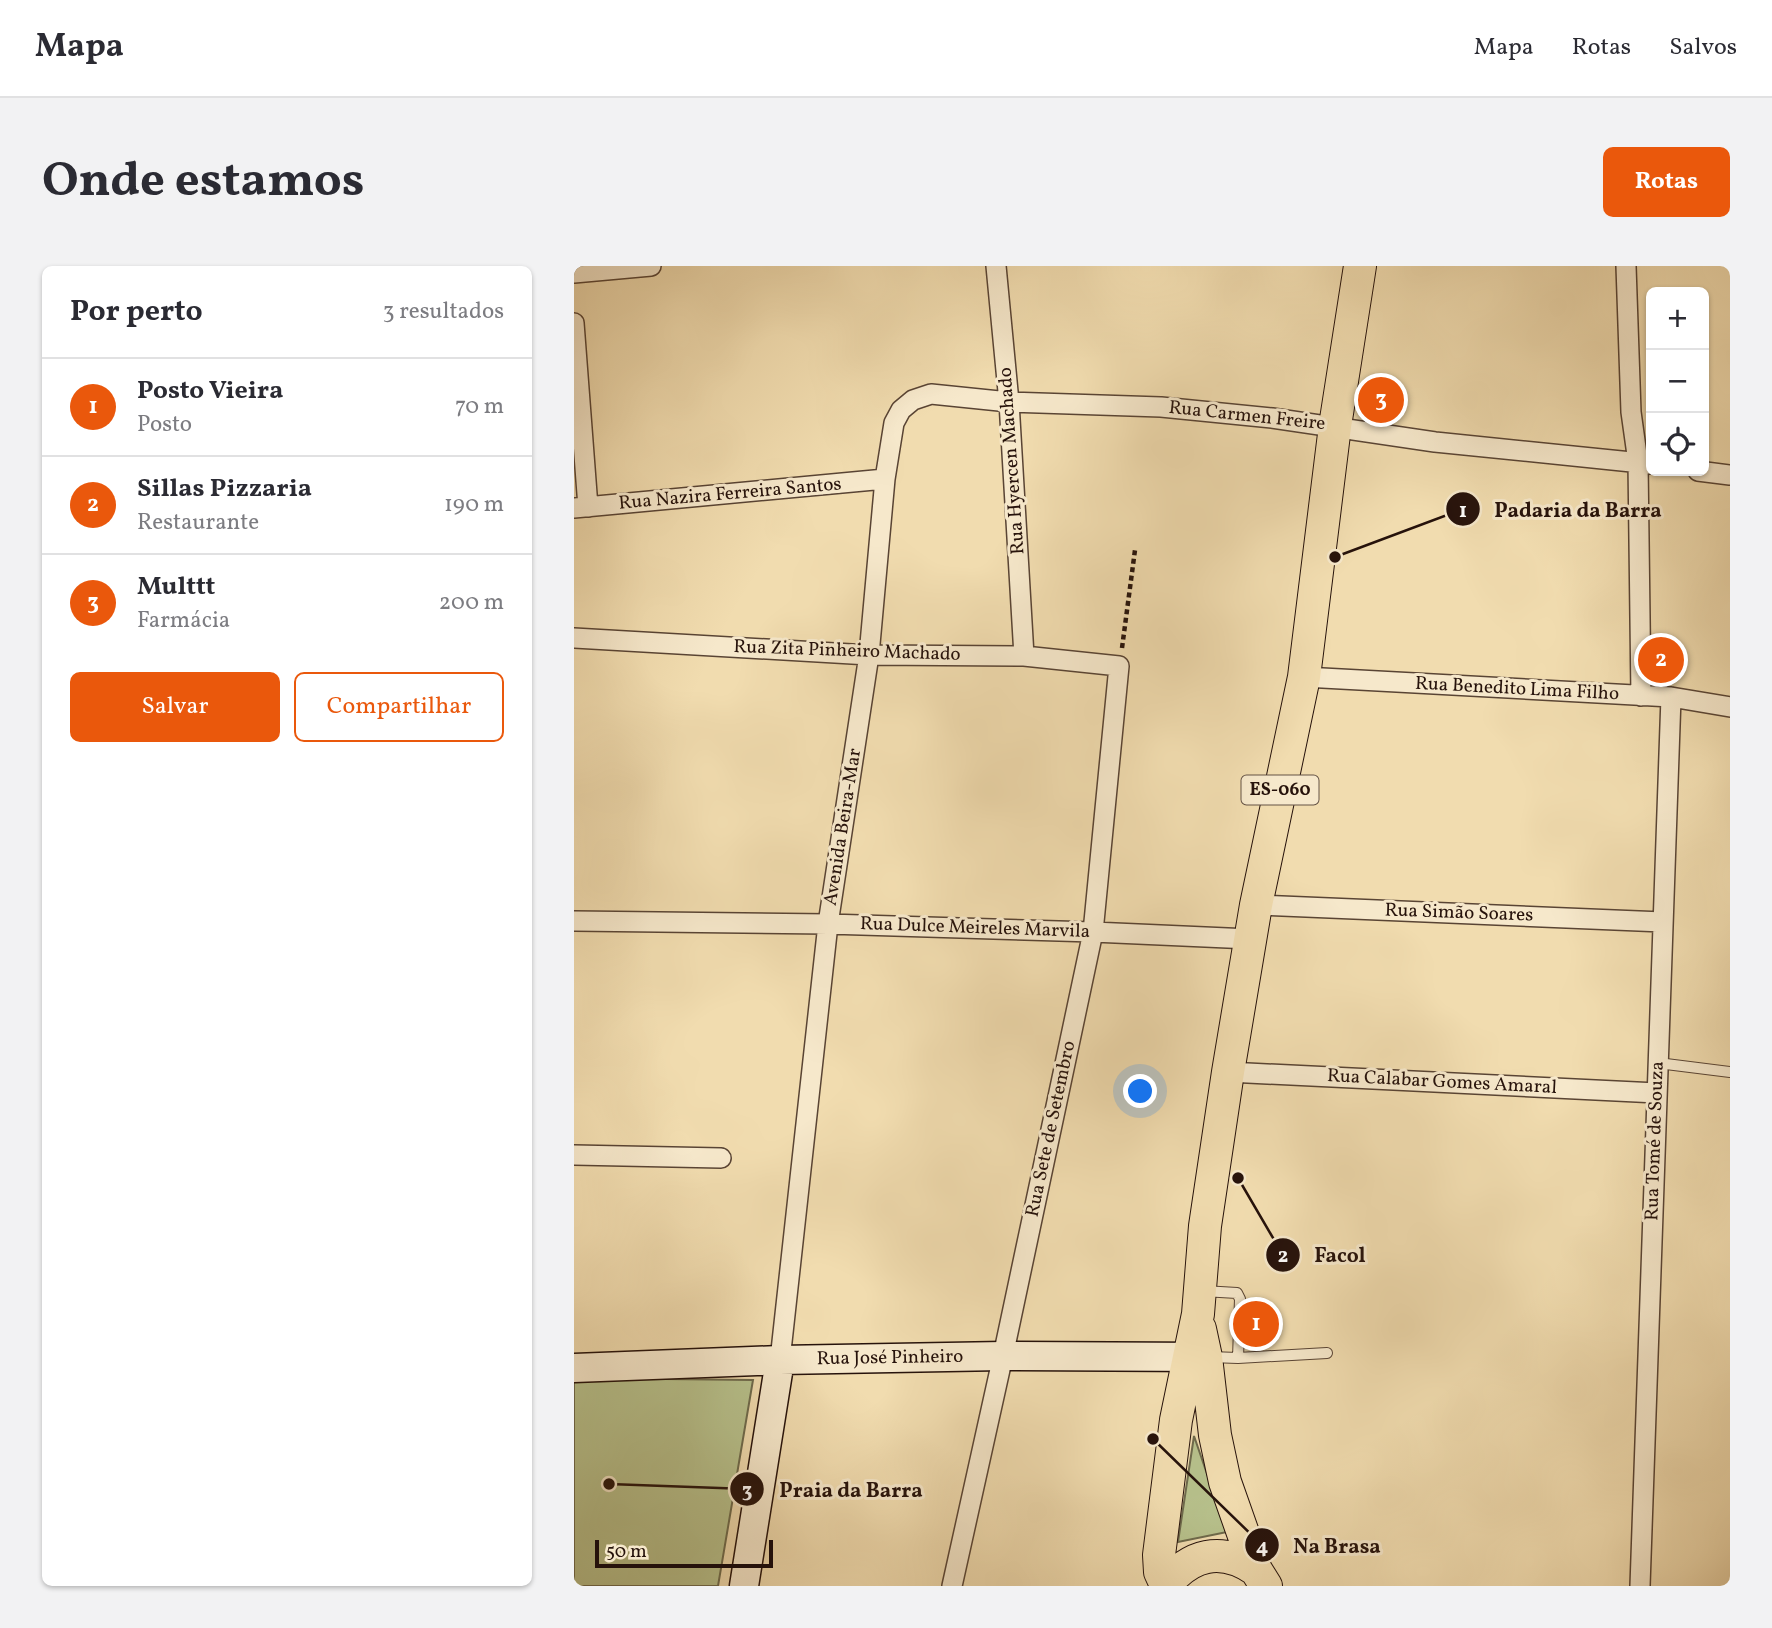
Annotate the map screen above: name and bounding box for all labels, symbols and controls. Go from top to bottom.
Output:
text: Mapa [35,25,124,71]
text: Mapa [1474,31,1534,65]
text: Rotas [1572,31,1631,65]
text: Salvos [1669,31,1737,65]
button: Rotas [1603,147,1730,217]
text: Onde estamos [42,148,364,217]
map controls [1646,287,1709,476]
button: + [1646,287,1709,350]
text: Por perto [70,291,203,333]
text: 3 resultados [383,296,504,328]
button: − [1646,350,1709,413]
street label: Rua Hyercen Machado [992,366,1032,556]
text: Posto Vieira [137,373,283,409]
pin: 3 [1358,374,1404,426]
text: 1 [88,391,98,423]
text: 70 m [455,391,504,423]
street label: Rua Carmen Freire [1167,395,1327,437]
text: Posto [137,409,192,441]
button: locate [1646,413,1709,476]
text: Sillas Pizzaria [137,471,312,507]
street label: Rua Nazira Ferreira Santos [617,471,843,517]
callout: Padaria da Barra [1445,488,1676,530]
text: 2 [87,489,99,521]
text: 190 m [444,489,504,521]
text: 1 [1459,497,1467,526]
text: Padaria da Barra [1494,497,1662,526]
text: Restaurante [137,507,259,539]
text: Multtt [137,569,215,605]
text: 3 [87,587,99,619]
text: 200 m [439,587,504,619]
text: Farmácia [137,605,230,637]
street label: Rua Zita Pinheiro Machado [733,634,961,668]
pin: 2 [1638,634,1684,686]
street label: Rua Benedito Lima Filho [1414,671,1620,707]
button: Salvar [70,672,280,742]
button: Compartilhar [294,672,504,742]
street label: Avenida Beira-Mar [818,747,868,907]
road number: ES-060 [1242,776,1318,804]
street label: Rua Simão Soares [1384,897,1534,929]
street label: Rua Dulce Meireles Marvila [860,911,1090,945]
street label: Rua Sete de Setembro [1020,1038,1082,1220]
street label: Rua Tomé de Souza [1639,1061,1671,1221]
street label: Rua Calabar Gomes Amaral [1326,1063,1558,1101]
your location [1123,1074,1157,1108]
callout: Facol [1266,1234,1380,1276]
text: 2 [1278,1242,1288,1271]
text: Facol [1314,1242,1366,1271]
pin: 1 [1233,1298,1279,1350]
street label: Rua José Pinheiro [817,1344,963,1372]
callout: Praia da Barra [730,1468,936,1510]
text: 3 [742,1477,752,1506]
text: Praia da Barra [779,1477,923,1506]
callout: Na Brasa [1244,1524,1395,1566]
text: 4 [1256,1533,1269,1562]
text: Na Brasa [1293,1533,1381,1562]
scale bar [595,1537,774,1569]
text: 50 m [606,1539,647,1565]

